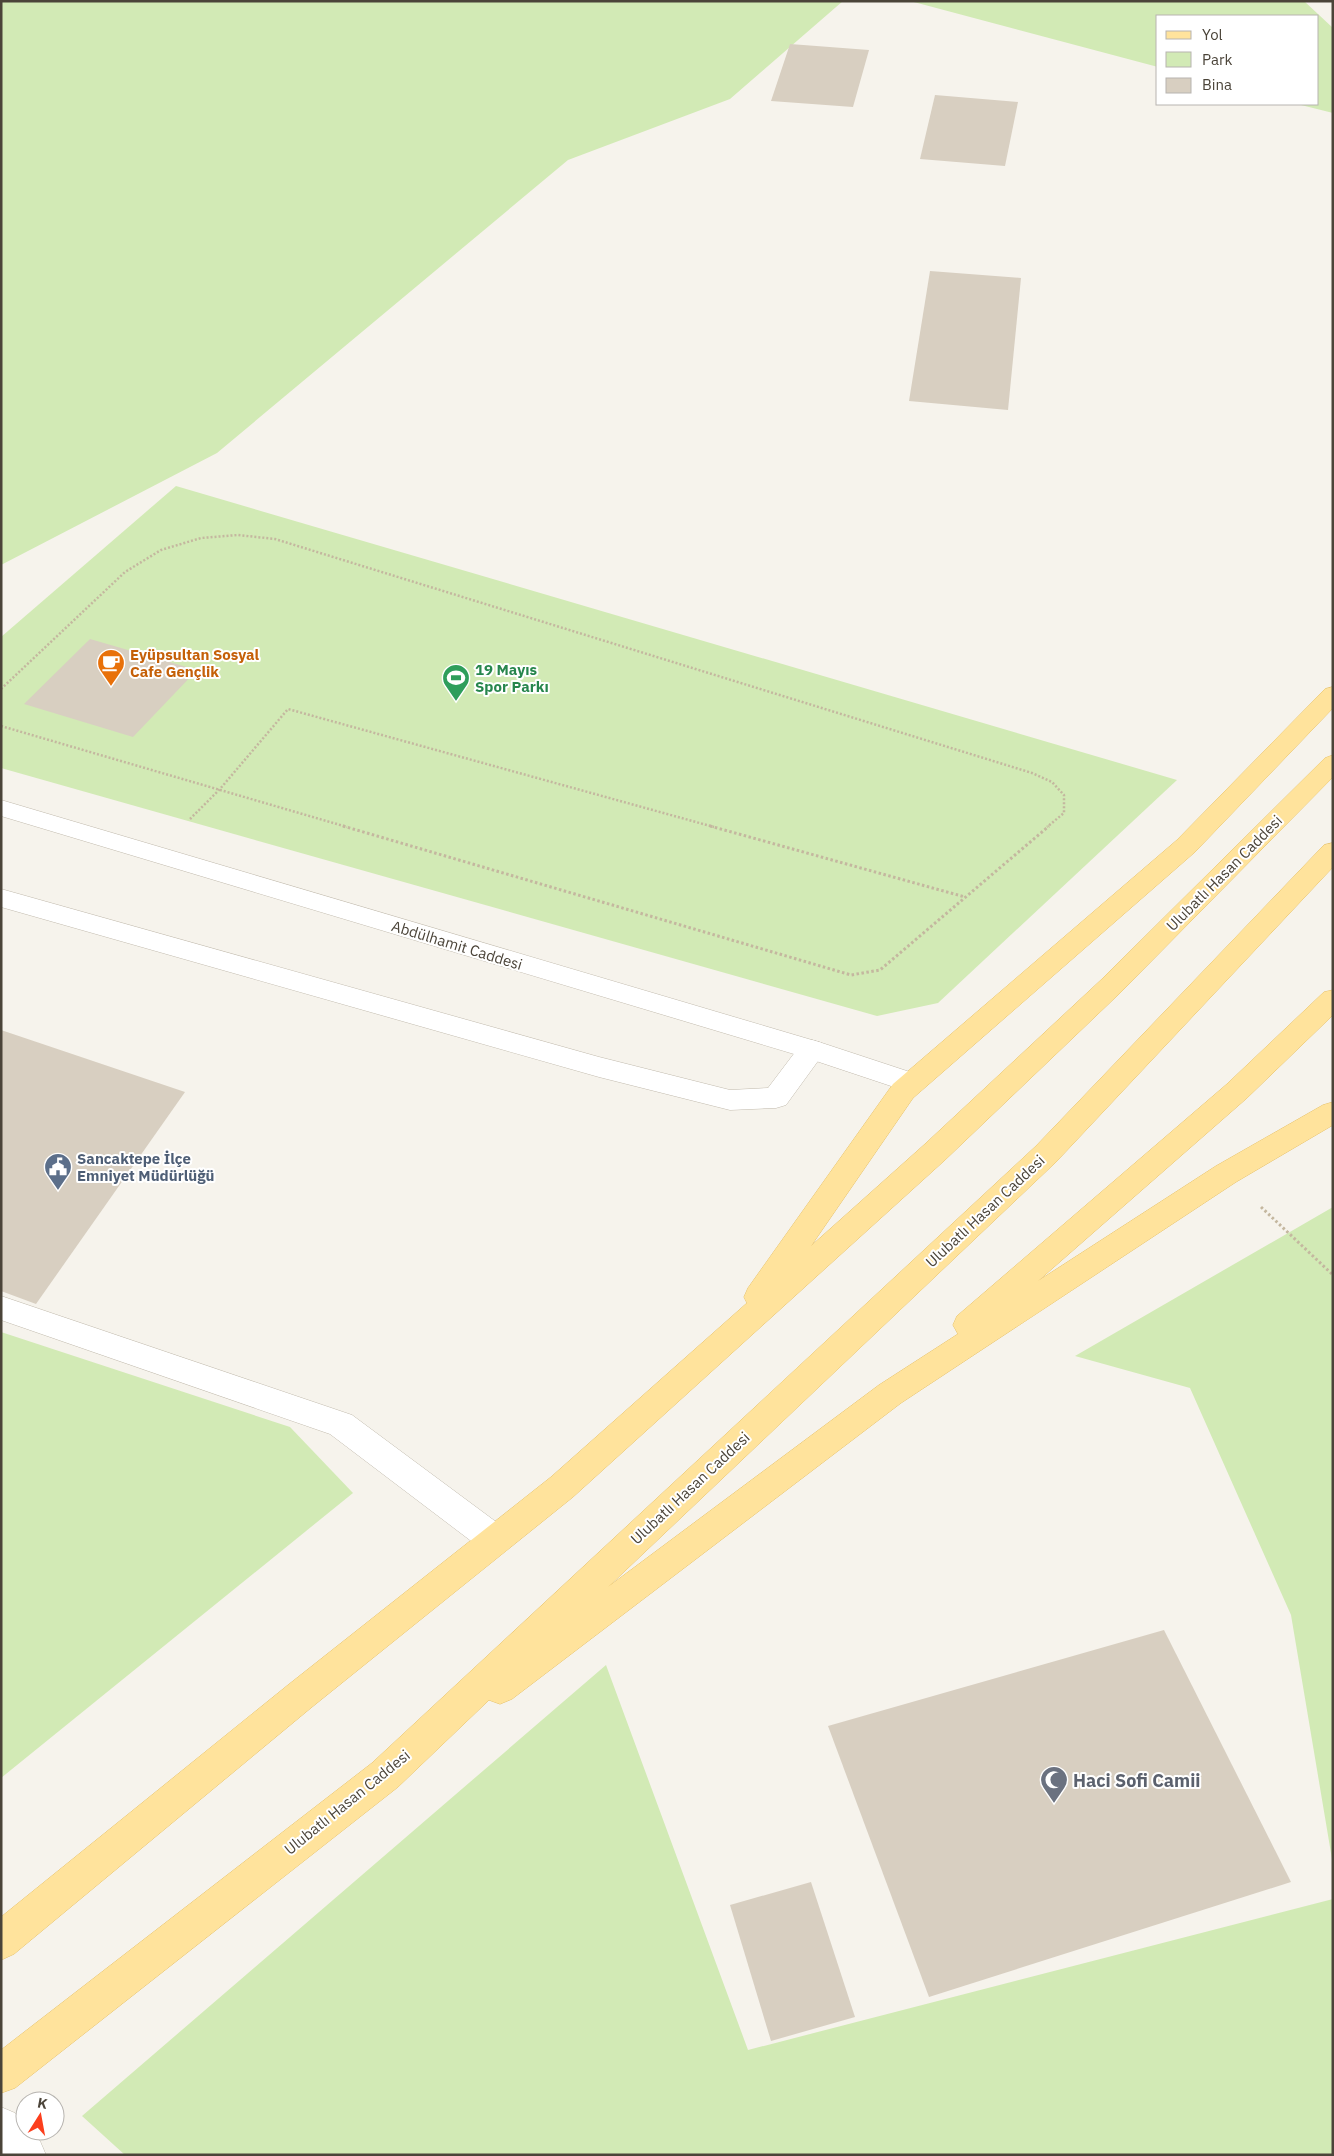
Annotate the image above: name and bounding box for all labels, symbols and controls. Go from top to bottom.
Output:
legend [1156,15,1319,105]
text: Yol [1202,25,1223,44]
text: Park [1202,50,1232,69]
text: Bina [1202,75,1232,94]
place label: Eyüpsultan Sosyal Cafe Gençlik [130,645,259,681]
cafe icon: Eyüpsultan Sosyal Cafe Gençlik [96,648,126,687]
place label: 19 Mayıs Spor Parkı [475,660,549,696]
sports icon: 19 Mayıs Spor Parkı [441,663,471,702]
street label: Ulubatlı Hasan Caddesi [1162,811,1286,935]
street label: Abdülhamit Caddesi [389,916,525,974]
place label: Sancaktepe İlçe Emniyet Müdürlüğü [77,1149,215,1185]
street label: Ulubatlı Hasan Caddesi [921,1151,1049,1271]
public building icon: Sancaktepe İlçe Emniyet Müdürlüğü [43,1152,73,1191]
street label: Ulubatlı Hasan Caddesi [626,1428,754,1548]
street label: Ulubatlı Hasan Caddesi [280,1745,414,1859]
mosque icon: Haci Sofi Camii [1039,1765,1069,1804]
place label: Haci Sofi Camii [1073,1769,1201,1792]
north arrow [15,2091,65,2141]
text: K [36,2093,49,2113]

